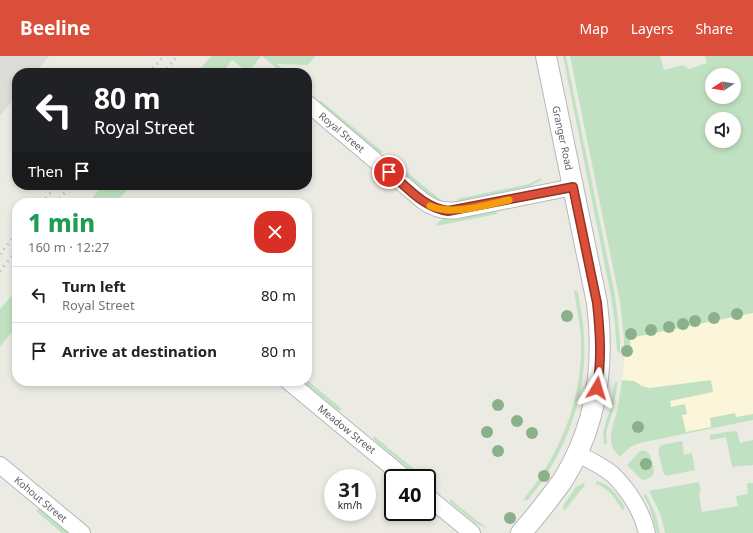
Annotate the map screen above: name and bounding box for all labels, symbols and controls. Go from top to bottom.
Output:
text: Beeline [20,15,90,41]
text: Map [580,19,609,38]
text: Layers [631,19,673,38]
text: Share [695,19,733,38]
north arrow [705,68,741,104]
map controls [705,68,741,148]
text: 80 m [94,79,161,117]
icon: left [28,84,80,136]
street label: Granger Road [549,104,577,172]
street label: Royal Street [316,109,368,156]
button: sound [705,112,741,148]
text: Royal Street [94,115,195,139]
pin [372,155,406,189]
icon: arrive [71,160,93,182]
text: Then [28,161,63,181]
icon: arrive [378,161,400,183]
text: 1 min [28,206,95,239]
button: close [254,211,296,253]
text: 160 m · 12:27 [28,238,109,256]
text: Turn left [62,276,126,296]
icon: left [28,284,50,306]
text: 80 m [261,285,296,305]
text: Royal Street [62,296,135,314]
icon: arrive [28,340,50,362]
text: Arrive at destination [62,341,217,361]
text: 80 m [261,341,296,361]
position arrow [576,367,618,409]
street label: Meadow Street [315,401,379,457]
speed limit sign: 40 [384,469,436,521]
street label: Kohout Street [12,473,71,525]
text: 31 [339,476,361,503]
text: km/h [338,498,362,512]

